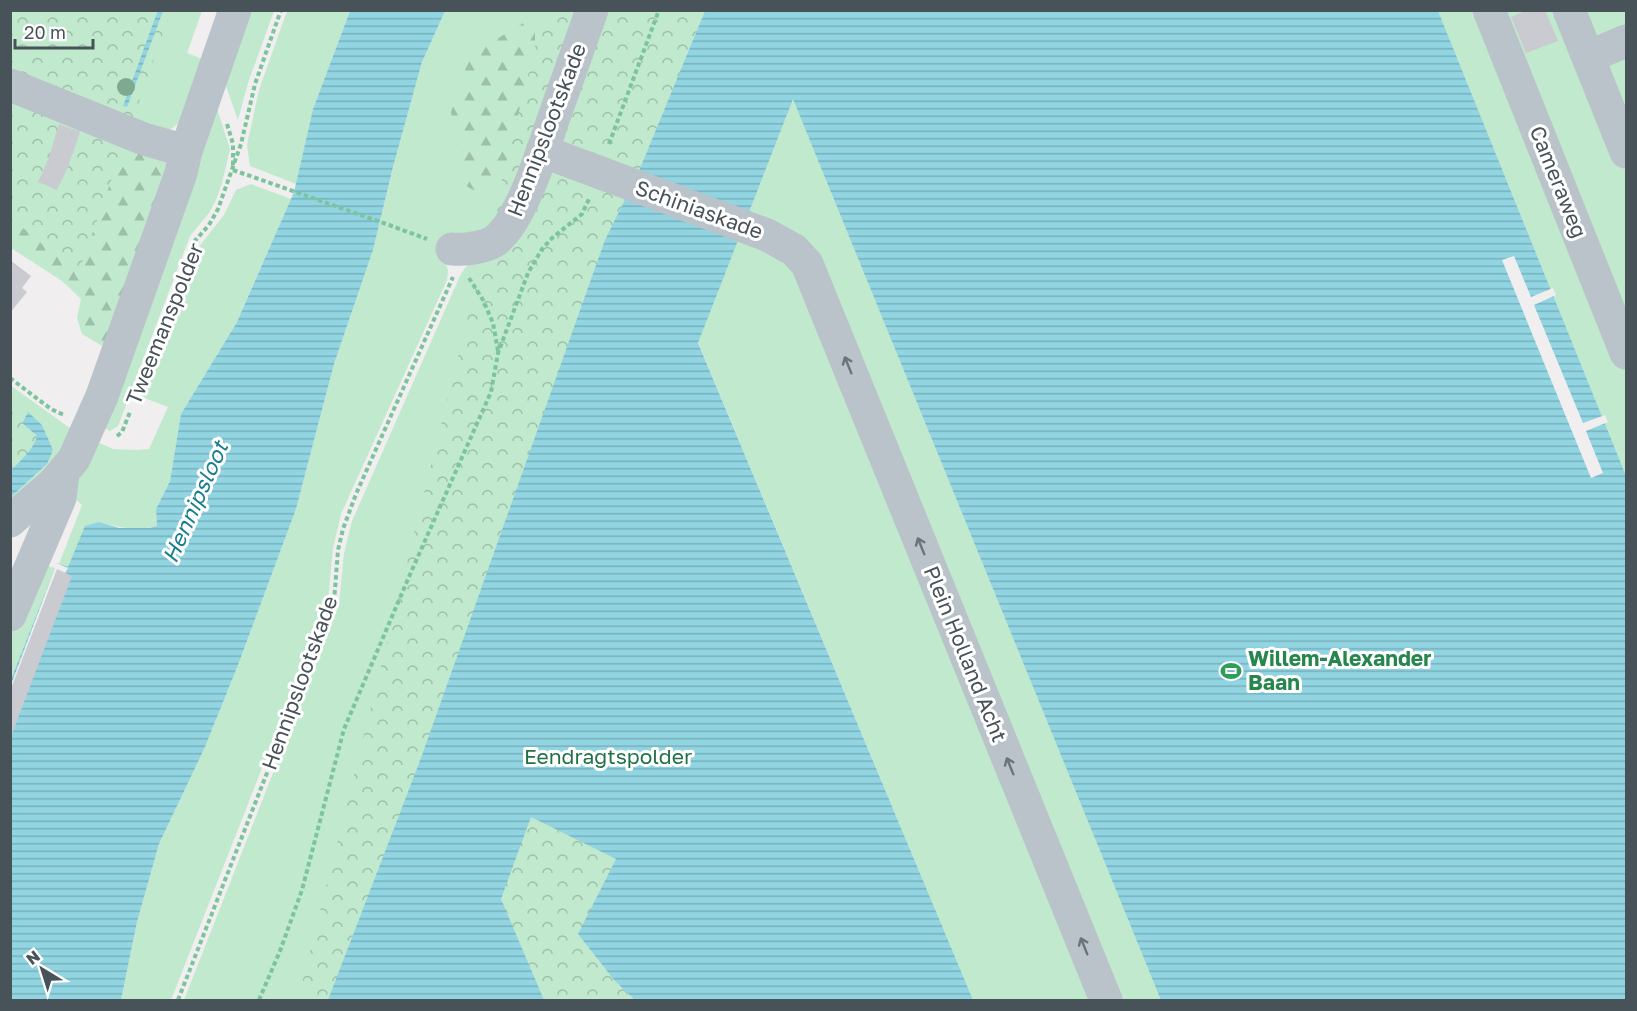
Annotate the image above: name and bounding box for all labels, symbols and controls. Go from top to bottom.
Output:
scale bar [15,12,93,50]
text: 20 m [24,21,66,43]
street label: Hennipslootskade [501,39,591,220]
street label: Cameraweg [1525,122,1593,241]
street label: Schiniaskade [632,174,767,244]
street label: Tweemanspolder [120,239,208,408]
one-way arrow [842,356,853,375]
water label: Hennipsloot [156,435,234,567]
one-way arrow [915,537,926,556]
street label: Plein Holland Acht [919,562,1013,745]
street label: Hennipslootskade [255,592,343,773]
place label: Willem-Alexander Baan [1248,645,1431,695]
sports icon: Willem-Alexander Baan [1219,659,1243,683]
park label: Eendragtspolder [524,743,692,769]
one-way arrow [1004,757,1015,775]
one-way arrow [1078,938,1089,956]
north arrow [12,939,72,999]
text: N [22,946,44,969]

